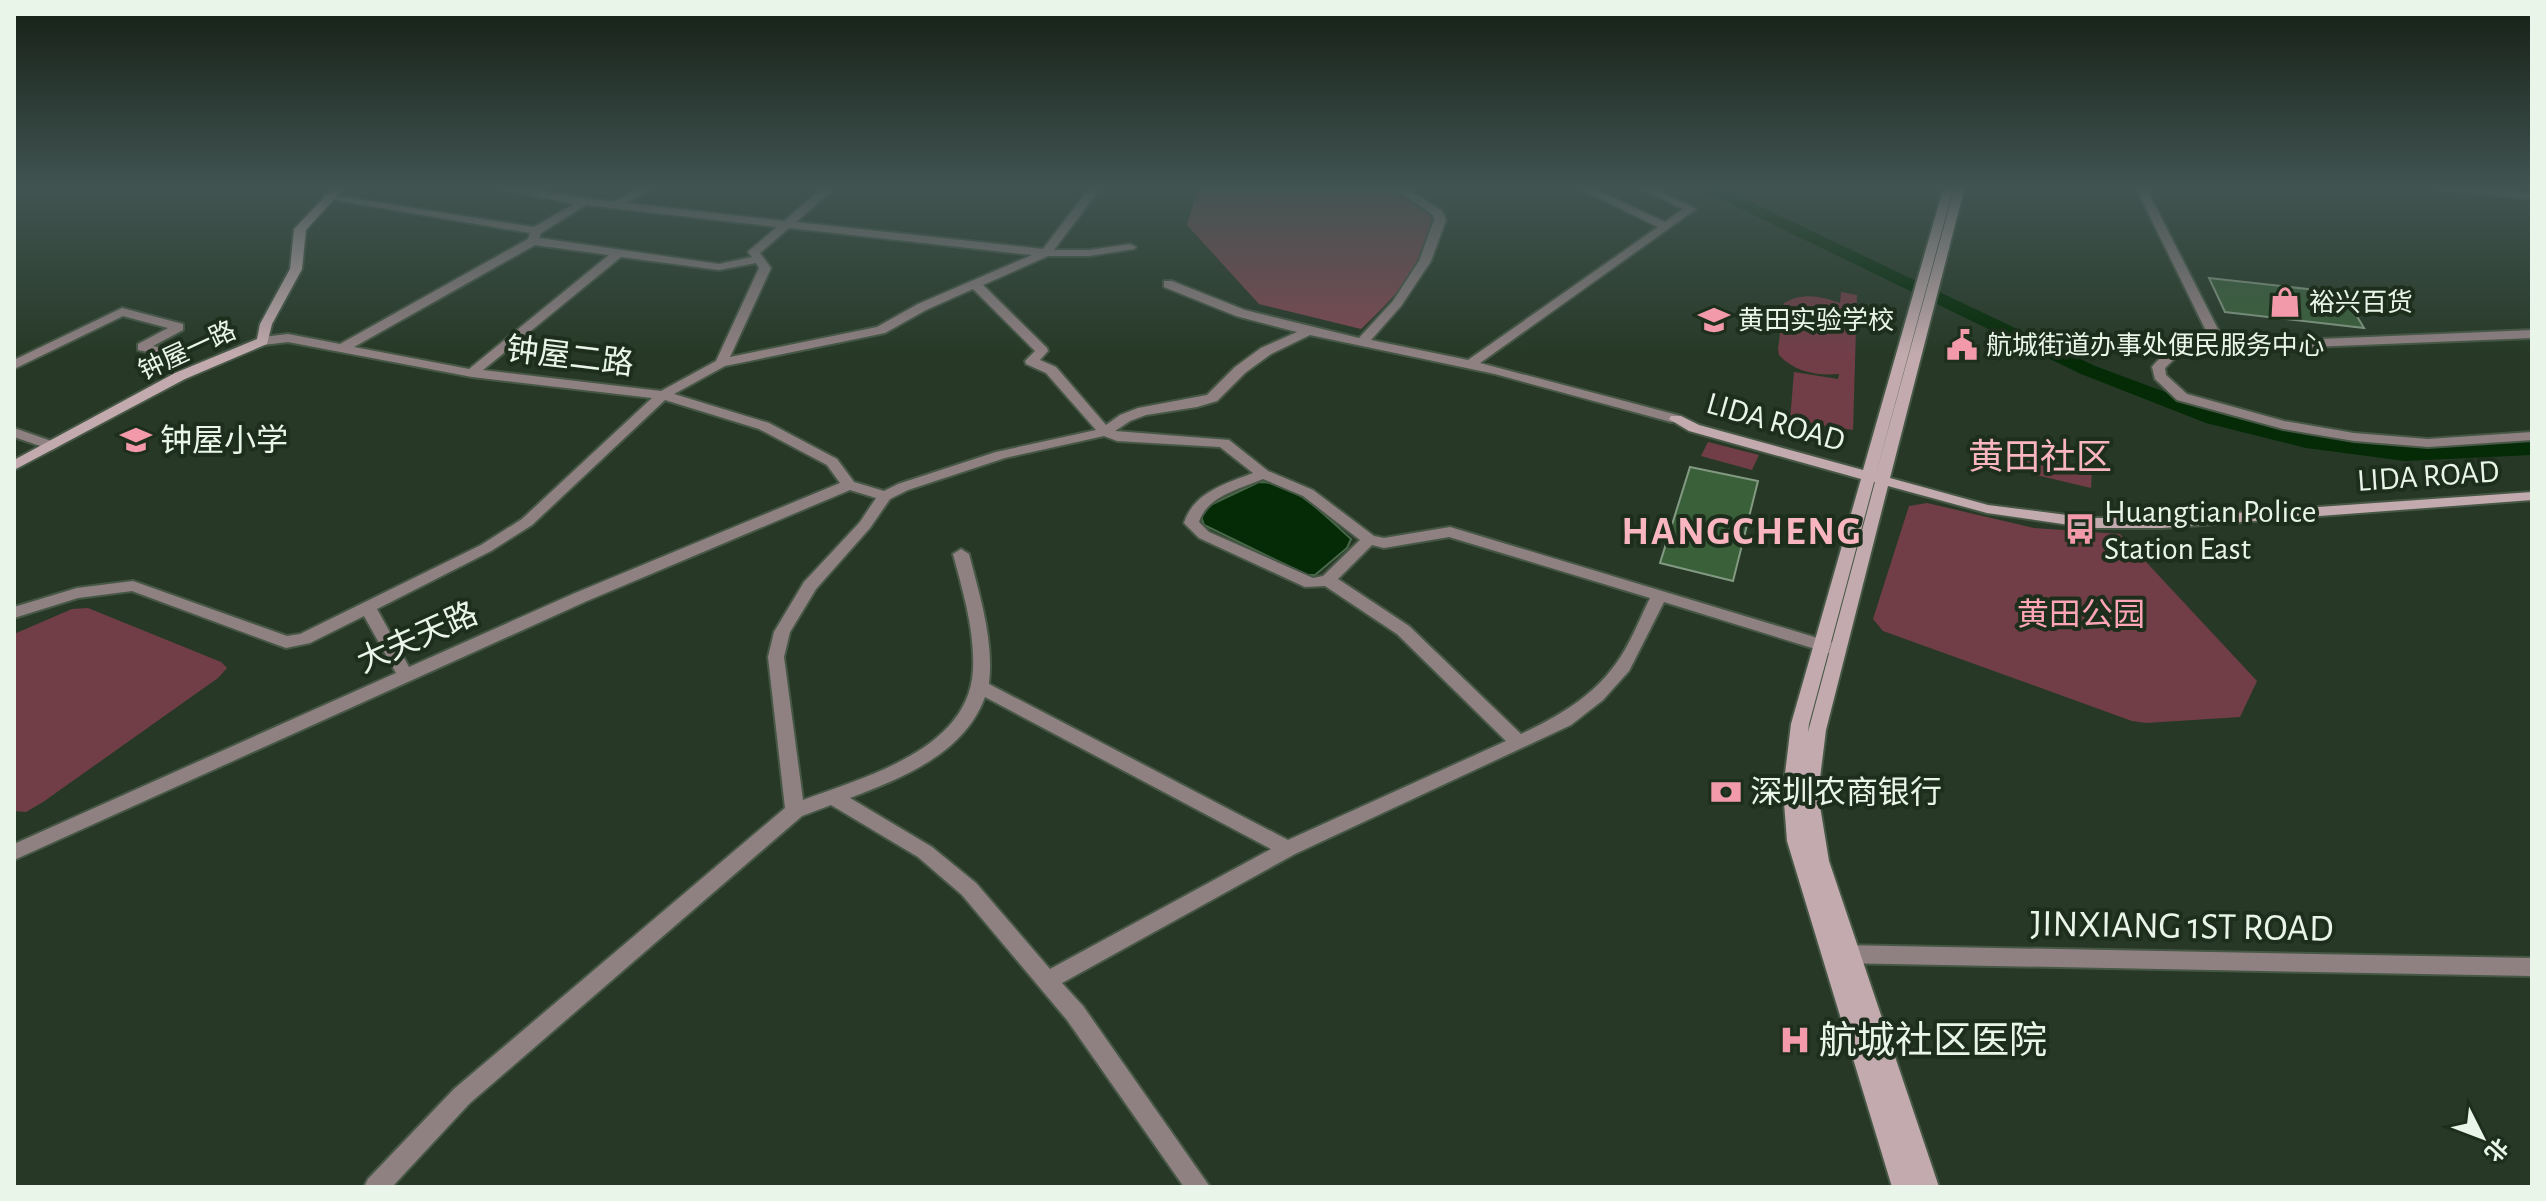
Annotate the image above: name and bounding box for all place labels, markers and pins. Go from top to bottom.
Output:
shop icon: 裕兴百货 [2268,285,2302,319]
place label: 裕兴百货 [2309,289,2413,316]
school or university icon: 黄田实验学校 [1697,303,1731,337]
place label: 黄田实验学校 [1738,306,1894,334]
public building icon: 航城街道办事处便民服务中心 [1945,328,1979,362]
place label: 航城街道办事处便民服务中心 [1986,331,2324,359]
school or university icon: 钟屋小学 [119,423,153,457]
place label: 钟屋小学 [160,424,288,457]
place label: Huangtian Police Station East [2104,496,2316,565]
bus stop icon: Huangtian Police Station East [2063,512,2097,546]
bank icon: 深圳农商银行 [1709,775,1743,809]
place label: 深圳农商银行 [1750,775,1942,809]
place label: 航城社区医院 [1819,1020,2047,1061]
hospital icon: 航城社区医院 [1778,1023,1812,1057]

